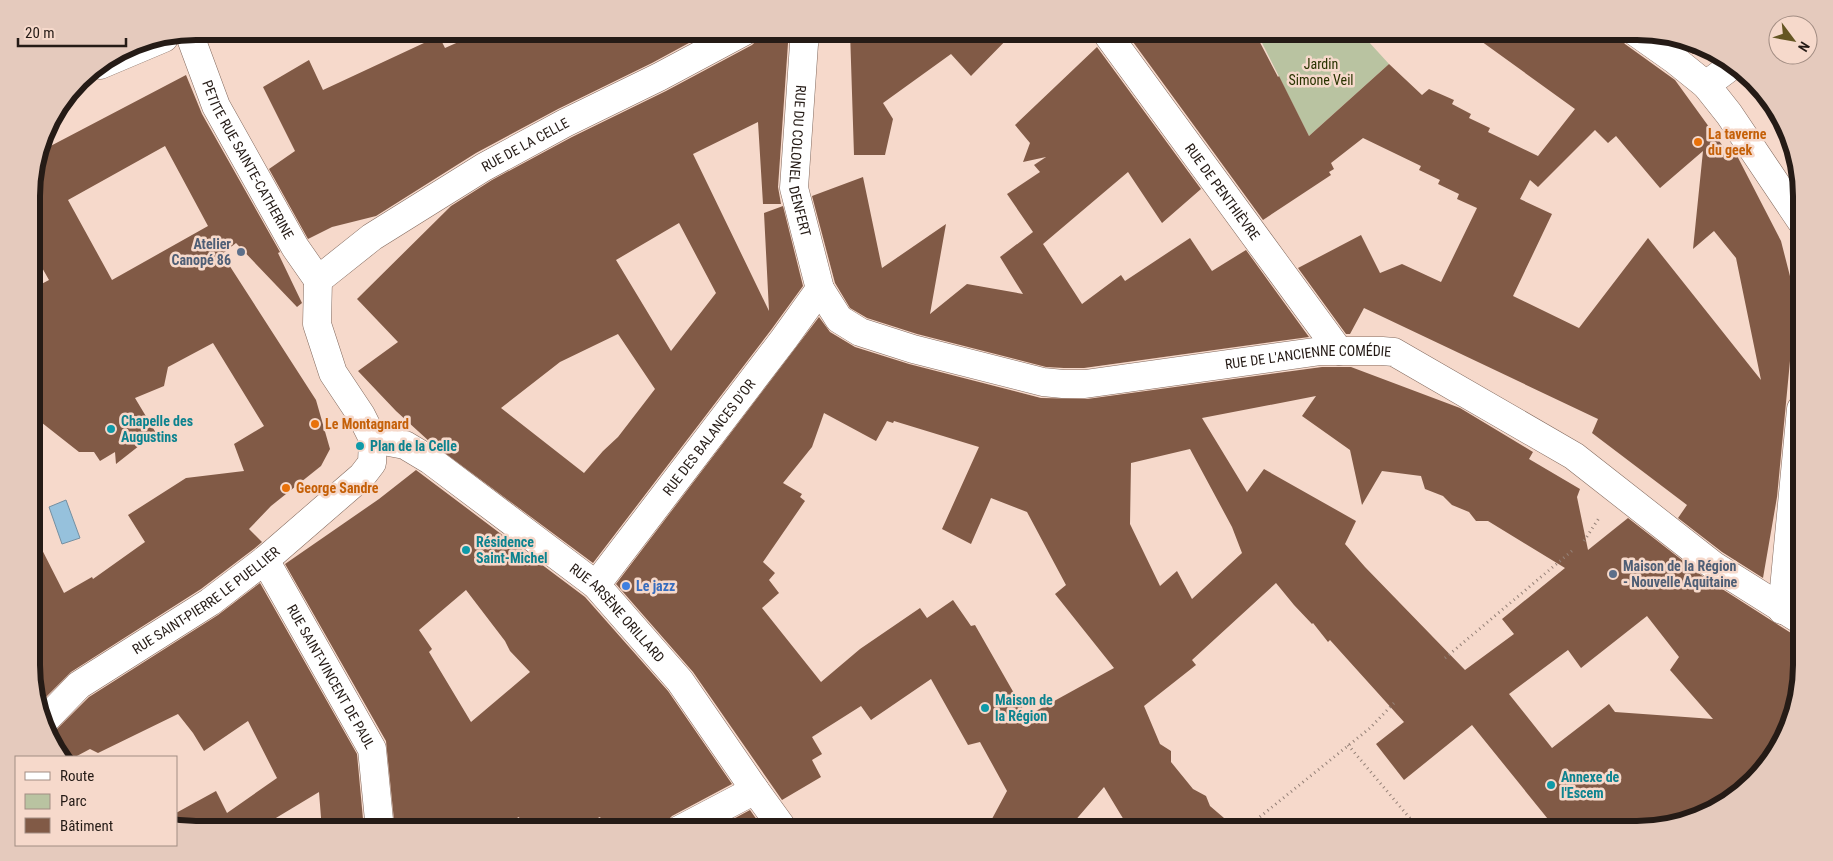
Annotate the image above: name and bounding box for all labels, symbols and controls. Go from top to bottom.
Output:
scale bar [18,15,125,47]
north arrow [1768,15,1818,65]
text: 20 m [25,24,55,42]
text: N [1795,39,1813,55]
park label: Jardin Simone Veil [1288,56,1354,88]
street label: PETITE RUE SAINTE-CATHERINE [199,78,297,242]
street label: RUE DU COLONEL DENFERT [786,85,814,238]
street label: RUE DE LA CELLE [479,114,572,175]
place label: La taverne du geek [1708,126,1767,158]
marker: La taverne du geek [1692,136,1704,148]
street label: RUE DE PENTHIÈVRE [1182,140,1263,243]
place label: Atelier Canopé 86 [172,236,231,268]
marker: Atelier Canopé 86 [235,246,247,258]
street label: RUE DE L'ANCIENNE COMÉDIE [1224,342,1392,372]
street label: RUE DES BALANCES D'OR [659,376,759,498]
place label: Chapelle des Augustins [121,413,193,445]
place label: Le Montagnard [325,416,409,432]
marker: Le Montagnard [309,418,321,430]
marker: Chapelle des Augustins [105,423,117,435]
place label: Plan de la Celle [370,438,457,454]
marker: Plan de la Celle [354,440,366,452]
place label: George Sandre [296,480,379,496]
marker: George Sandre [280,482,292,494]
place label: Résidence Saint-Michel [476,534,548,566]
street label: RUE SAINT-PIERRE LE PUELLIER [129,543,283,657]
marker: Résidence Saint-Michel [460,544,472,556]
place label: Maison de la Région - Nouvelle Aquitaine [1623,558,1738,590]
street label: RUE ARSÈNE ORILLARD [567,560,668,665]
marker: Maison de la Région - Nouvelle Aquitaine [1607,568,1619,580]
place label: Le jazz [636,578,675,594]
marker: Le jazz [620,580,632,592]
street label: RUE SAINT-VINCENT DE PAUL [284,602,378,752]
place label: Maison de la Région [995,692,1053,724]
marker: Maison de la Région [979,702,991,714]
legend [15,756,178,846]
text: Route [60,767,94,785]
place label: Annexe de l'Escem [1561,769,1620,801]
marker: Annexe de l'Escem [1545,779,1557,791]
text: Parc [60,792,87,810]
text: Bâtiment [60,817,113,835]

